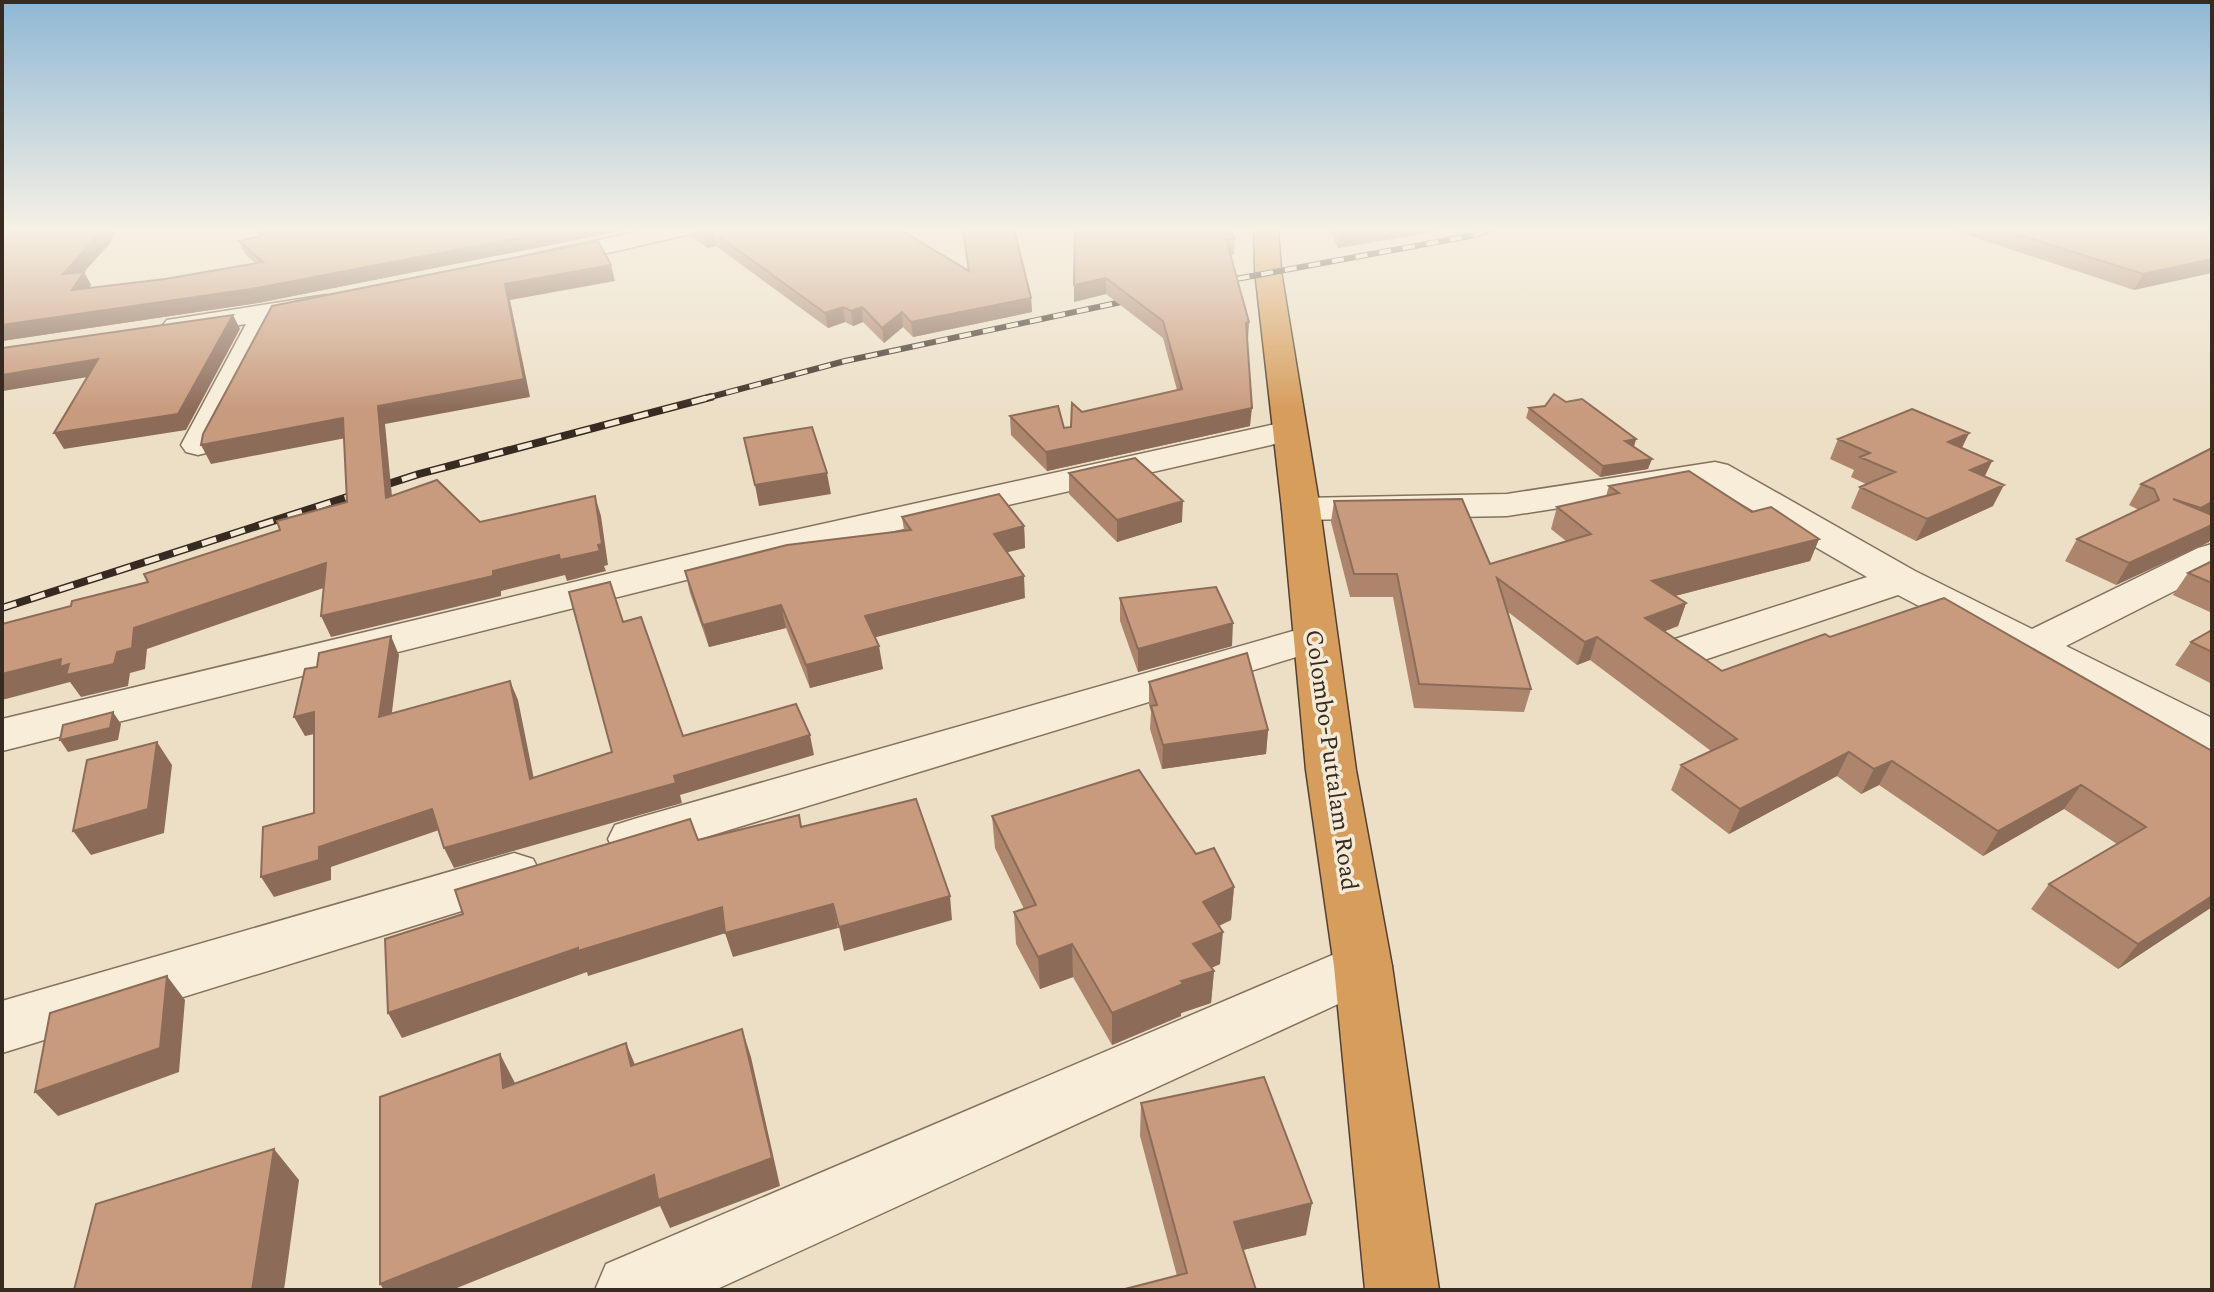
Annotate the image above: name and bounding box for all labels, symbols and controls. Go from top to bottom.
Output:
street label: Colombo-Puttalam Road [1295,627,1367,893]

